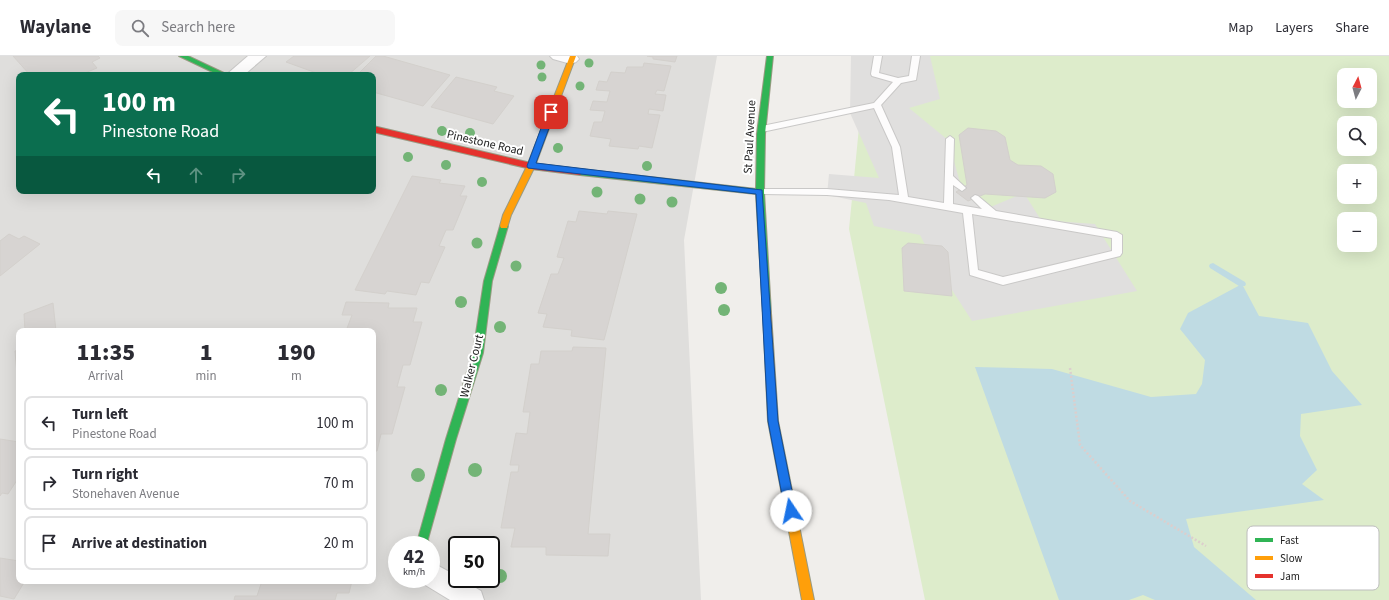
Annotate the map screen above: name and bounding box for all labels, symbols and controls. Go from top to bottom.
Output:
search box [115,10,395,46]
text: Waylane [20,14,91,41]
icon: search [129,17,151,39]
text: Search here [161,17,235,38]
text: Map [1228,18,1253,38]
text: Layers [1275,18,1313,38]
text: Share [1335,18,1369,38]
north arrow [1337,68,1377,108]
map controls [1337,68,1377,252]
text: 100 m [102,82,176,122]
icon: left [36,88,88,140]
pin [534,95,568,129]
street label: St Paul Avenue [740,100,760,174]
icon: arrive [540,101,562,123]
button: search [1337,116,1377,156]
text: Pinestone Road [102,119,219,144]
street label: Pinestone Road [445,126,525,160]
icon: left [143,164,165,186]
icon: ahead [185,164,207,186]
icon: right [227,164,249,186]
button: + [1337,164,1377,204]
button: − [1337,212,1377,252]
street label: Walker Court [456,333,488,399]
text: 11:35 [76,335,135,370]
text: 1 [200,335,213,370]
text: 190 [277,335,316,370]
text: Arrival [88,367,123,385]
text: min [196,367,217,385]
text: m [291,367,302,385]
text: Turn left [72,404,128,425]
icon: left [38,412,60,434]
text: 100 m [316,413,354,434]
text: Pinestone Road [72,425,157,443]
text: Turn right [72,464,138,485]
icon: right [38,472,60,494]
text: 70 m [324,473,354,494]
text: Stonehaven Avenue [72,485,179,503]
position arrow [770,490,812,532]
legend [1247,526,1379,590]
icon: arrive [38,532,60,554]
text: Arrive at destination [72,533,207,554]
text: 20 m [324,533,354,554]
text: Fast [1280,533,1299,548]
speed limit sign: 50 [448,536,500,588]
text: 42 [403,543,425,571]
text: Slow [1280,551,1303,566]
text: km/h [403,565,425,579]
text: Jam [1280,569,1300,584]

